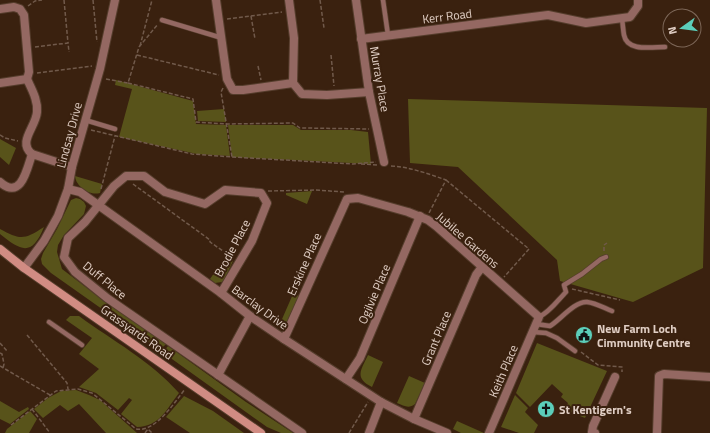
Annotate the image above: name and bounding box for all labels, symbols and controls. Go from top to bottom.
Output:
street label: Kerr Road [421,4,473,28]
north arrow [662,8,702,48]
text: N [664,25,681,36]
street label: Murray Place [365,45,395,113]
street label: Lindsay Drive [51,100,87,170]
street label: Jubilee Gardens [432,207,504,273]
street label: Brodie Place [209,216,255,280]
street label: Erskine Place [282,230,326,298]
street label: Duff Place [79,256,131,304]
street label: Ogilvie Place [353,261,395,327]
street label: Barclay Drive [228,280,292,334]
street label: Grassyards Road [97,300,177,364]
street label: Grant Place [416,308,456,368]
place label: New Farm Loch Cimmunity Centre [597,319,690,352]
public building icon: New Farm Loch Cimmunity Centre [574,325,594,345]
street label: Keith Place [483,342,523,400]
church icon: St Kentigern's [536,399,556,419]
place label: St Kentigern's [559,400,632,419]

